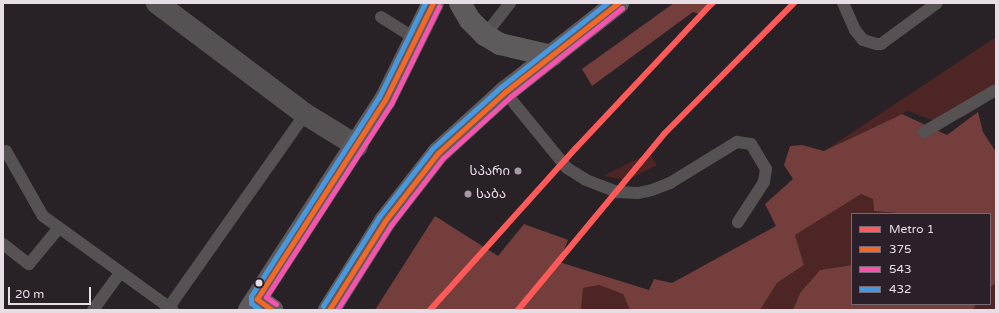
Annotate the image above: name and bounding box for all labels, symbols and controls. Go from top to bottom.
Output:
place label: სპარი [470,163,510,179]
marker: სპარი [513,166,523,176]
place label: საბა [476,186,506,202]
marker: საბა [463,189,473,199]
legend [851,213,991,305]
text: Metro 1 [889,222,934,236]
text: 375 [889,242,912,256]
text: 543 [889,262,912,276]
unlabelled marker [254,278,264,288]
scale bar [10,279,93,305]
text: 432 [889,282,912,296]
text: 20 m [15,287,44,301]

